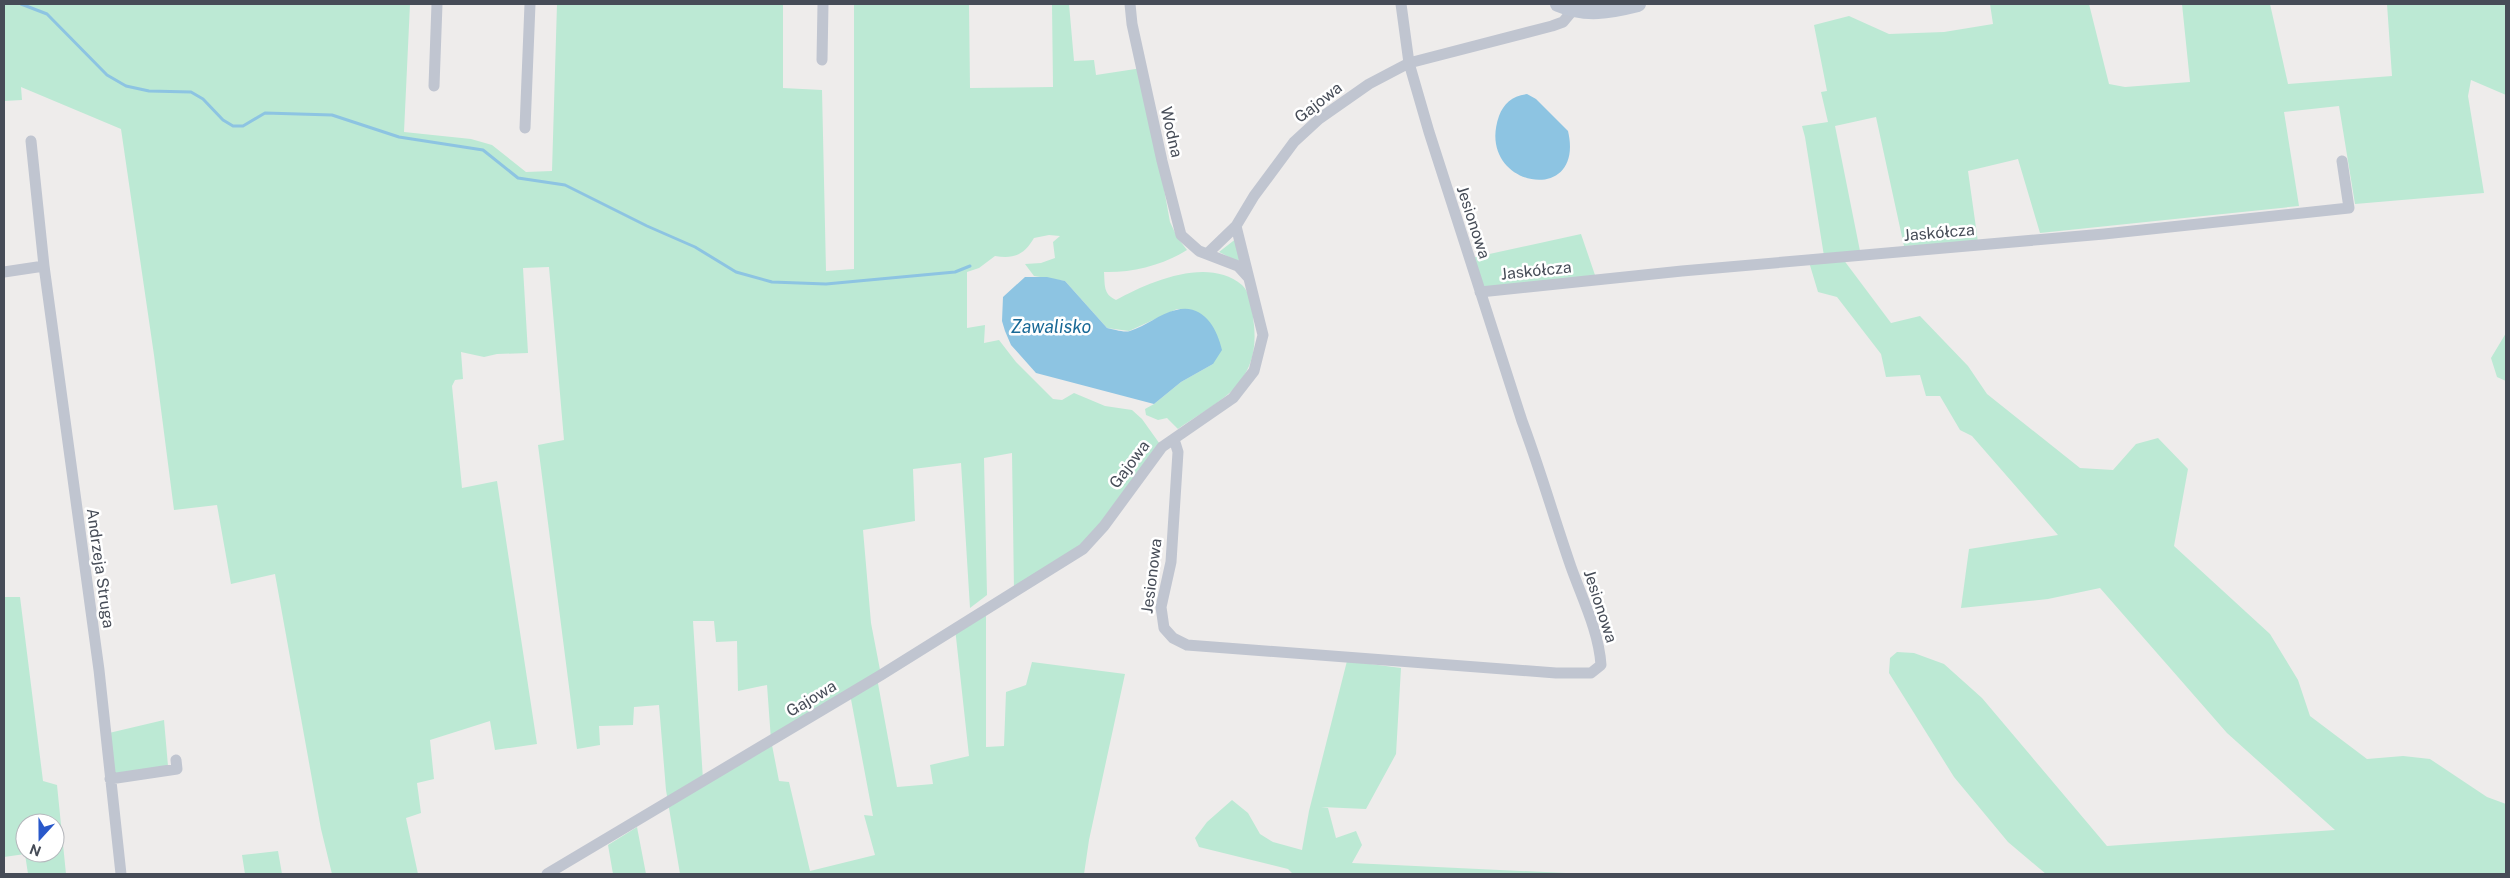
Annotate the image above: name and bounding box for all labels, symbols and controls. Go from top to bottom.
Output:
street label: Gajowa [1291,78,1346,127]
street label: Wodna [1156,105,1187,159]
street label: Jesionowa [1453,183,1494,261]
street label: Jaskółcza [1903,220,1975,245]
street label: Jaskółcza [1500,257,1572,284]
water label: Zawalisko [1011,316,1092,337]
street label: Gajowa [1105,437,1153,492]
street label: Andrzeja Struga [83,507,118,629]
street label: Jesionowa [1137,537,1166,615]
street label: Jesionowa [1580,567,1621,645]
street label: Gajowa [783,676,840,721]
north arrow [15,813,65,863]
text: N [27,841,43,860]

